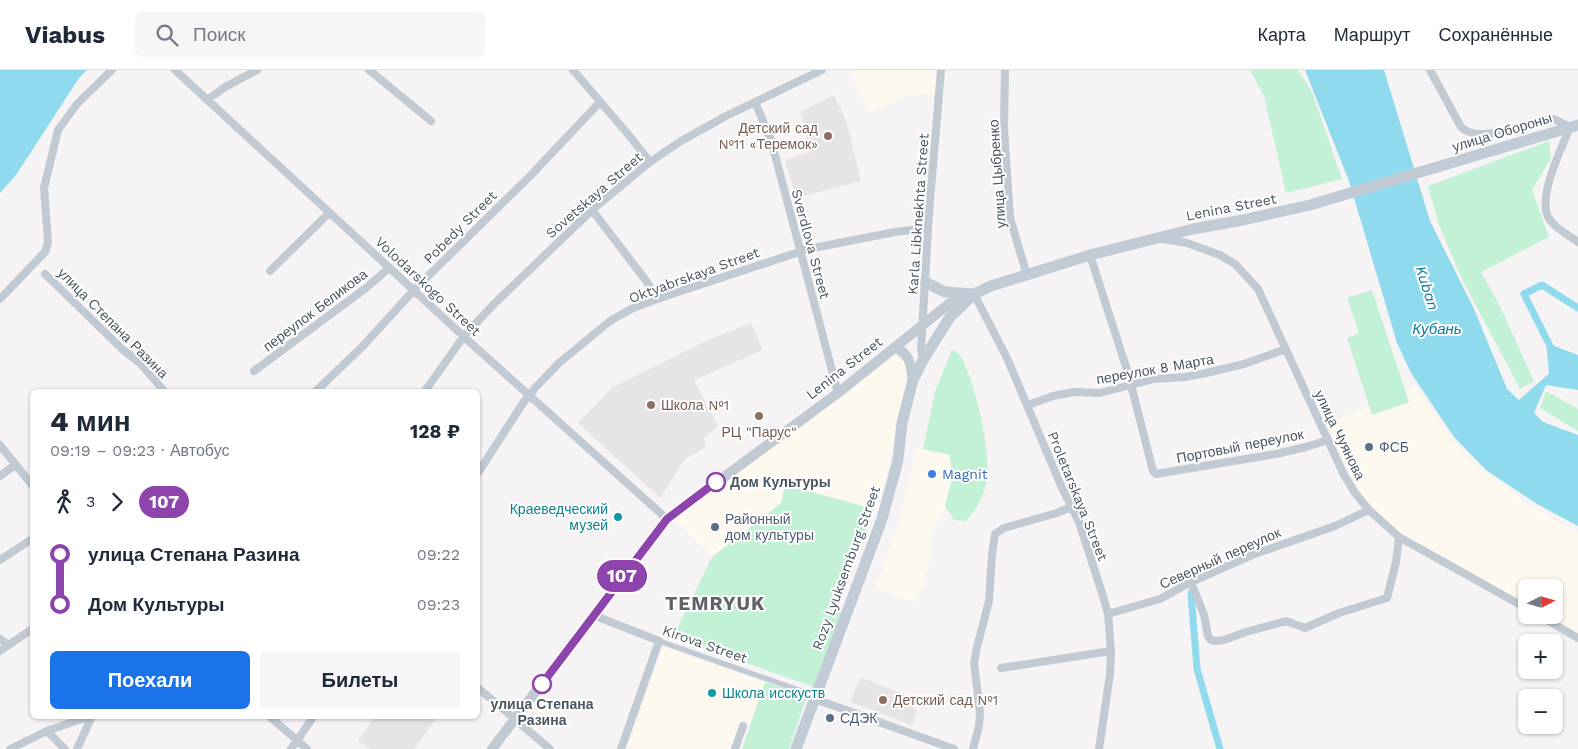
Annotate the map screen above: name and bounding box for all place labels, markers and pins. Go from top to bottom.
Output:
place label: Детский сад №11 «Теремок» [719,120,818,152]
marker: Детский сад №11 «Теремок» [822,130,834,142]
place label: Школа №1 [661,397,729,413]
marker: Школа №1 [645,399,657,411]
marker: РЦ "Парус" [753,410,765,422]
place label: РЦ "Парус" [721,424,797,440]
place label: ФСБ [1379,439,1409,455]
marker: ФСБ [1363,441,1375,453]
place label: Magnit [942,466,988,482]
marker: Magnit [926,468,938,480]
marker: Дом Культуры [706,472,726,492]
place label: Дом Культуры [730,474,831,490]
place label: Краеведческий музей [510,501,608,533]
marker: Краеведческий музей [612,511,624,523]
place label: Районный дом культуры [725,511,814,543]
marker: Районный дом культуры [709,521,721,533]
marker: улица Степана Разина [532,674,552,694]
place label: Школа исскуств [722,685,825,701]
marker: Школа исскуств [706,687,718,699]
place label: Детский сад №1 [893,692,998,708]
marker: Детский сад №1 [877,694,889,706]
place label: улица Степана Разина [491,696,594,728]
place label: СДЭК [840,710,878,726]
marker: СДЭК [824,712,836,724]

